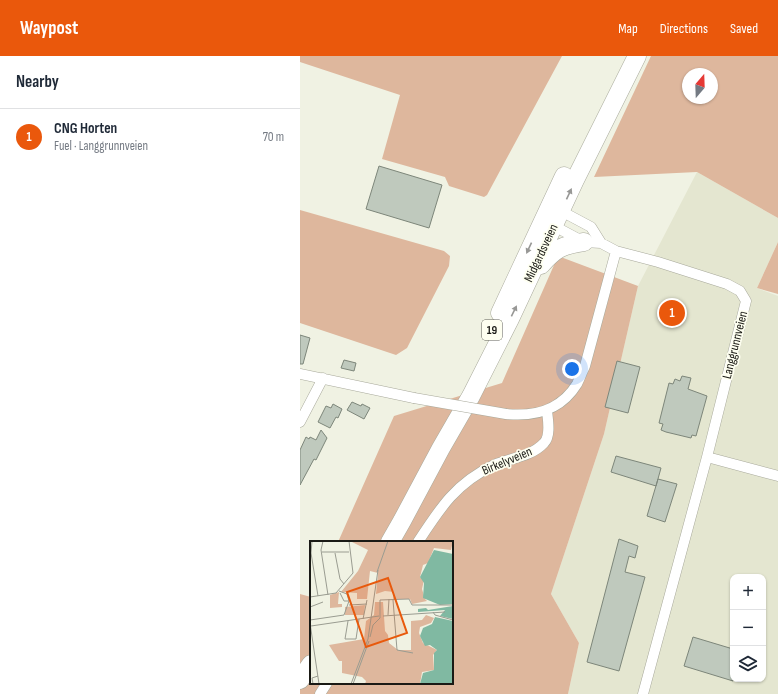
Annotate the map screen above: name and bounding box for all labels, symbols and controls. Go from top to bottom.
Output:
text: Waypost [20,17,78,40]
text: Map [618,20,638,37]
text: Directions [660,20,708,37]
text: Saved [730,20,758,37]
north arrow [682,68,718,104]
text: Nearby [16,72,59,92]
text: CNG Horten [54,119,117,138]
text: 1 [26,129,32,145]
text: 70 m [263,129,284,145]
text: Fuel · Langgrunnveien [54,138,148,154]
one-way arrow [566,188,572,199]
street label: Midgardsveien [521,221,561,285]
one-way arrow [526,243,532,254]
pin: 1 [659,298,685,328]
one-way arrow [511,306,517,317]
street label: Langgrunnveien [719,309,751,381]
road number: 19 [482,320,502,340]
your location [562,359,582,379]
street label: Birkelyveien [480,443,534,479]
inset map [310,541,453,684]
map controls [730,574,766,682]
button: + [730,574,766,610]
button: − [730,610,766,646]
button: layers [730,646,766,682]

